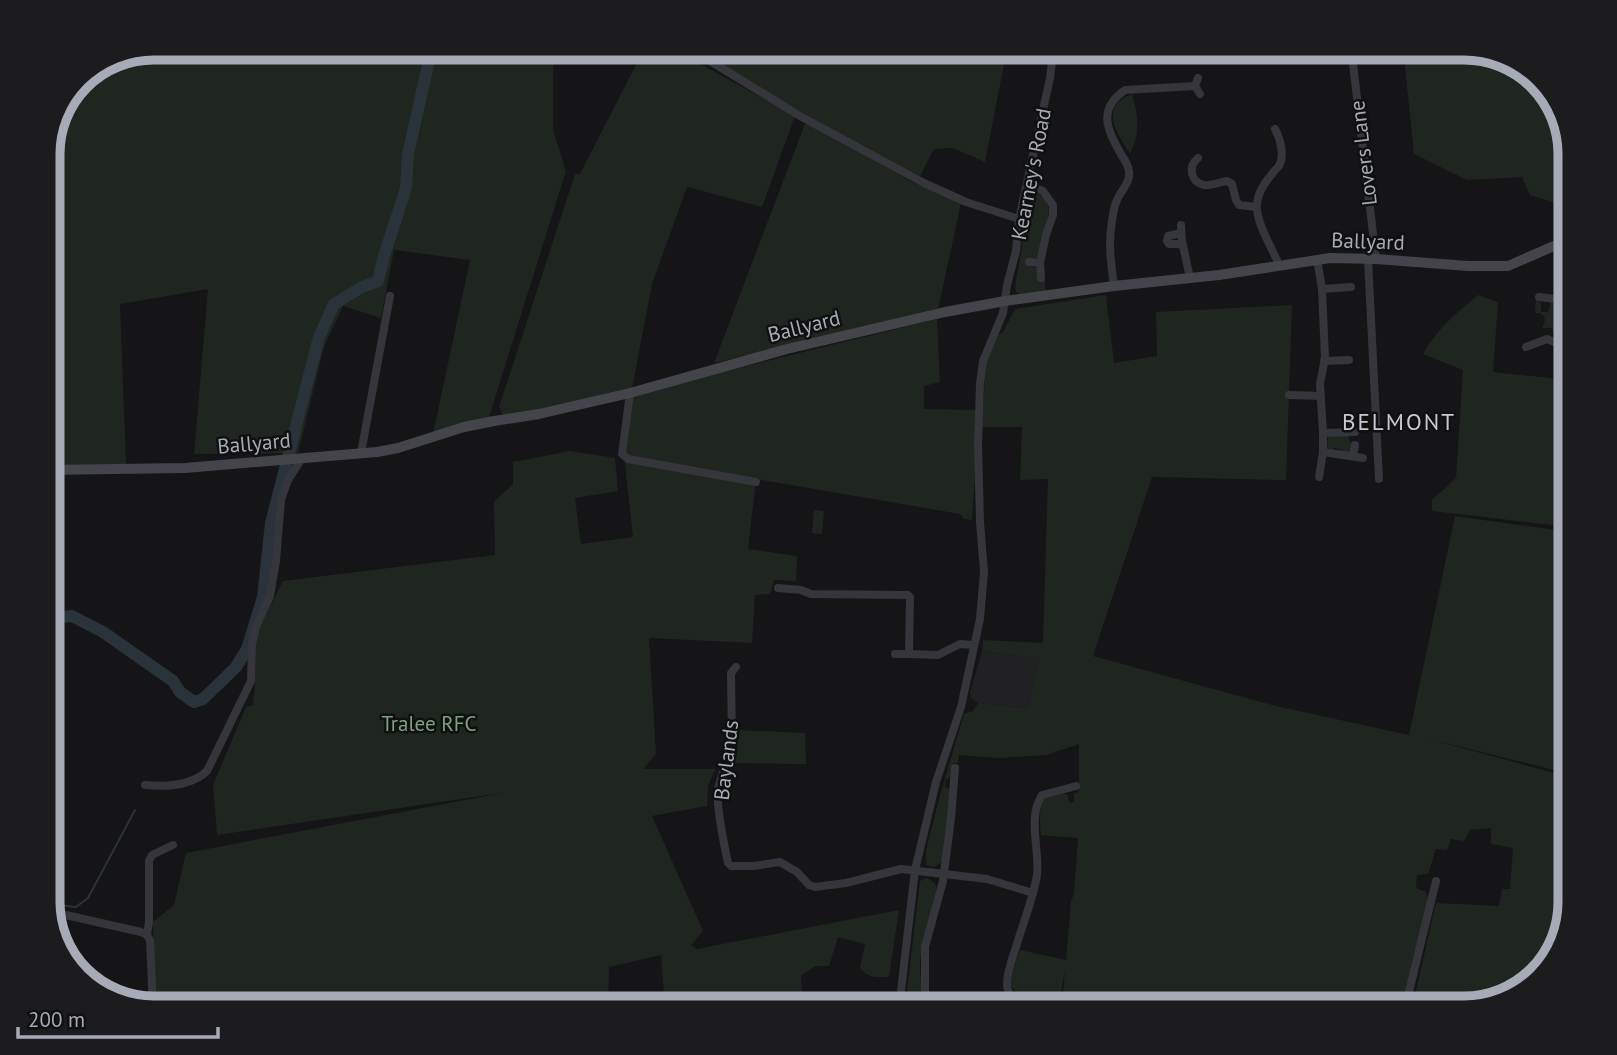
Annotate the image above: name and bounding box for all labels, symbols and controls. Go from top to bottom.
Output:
street label: Lovers Lane [1343,99,1383,207]
street label: Kearney's Road [1005,106,1057,242]
street label: Ballyard [1331,226,1405,256]
street label: Ballyard [765,304,843,348]
district label: BELMONT [1342,407,1456,436]
street label: Ballyard [216,426,292,460]
park label: Tralee RFC [381,710,477,737]
street label: Baylands [708,718,744,802]
scale bar [18,996,217,1040]
text: 200 m [28,1006,85,1033]

